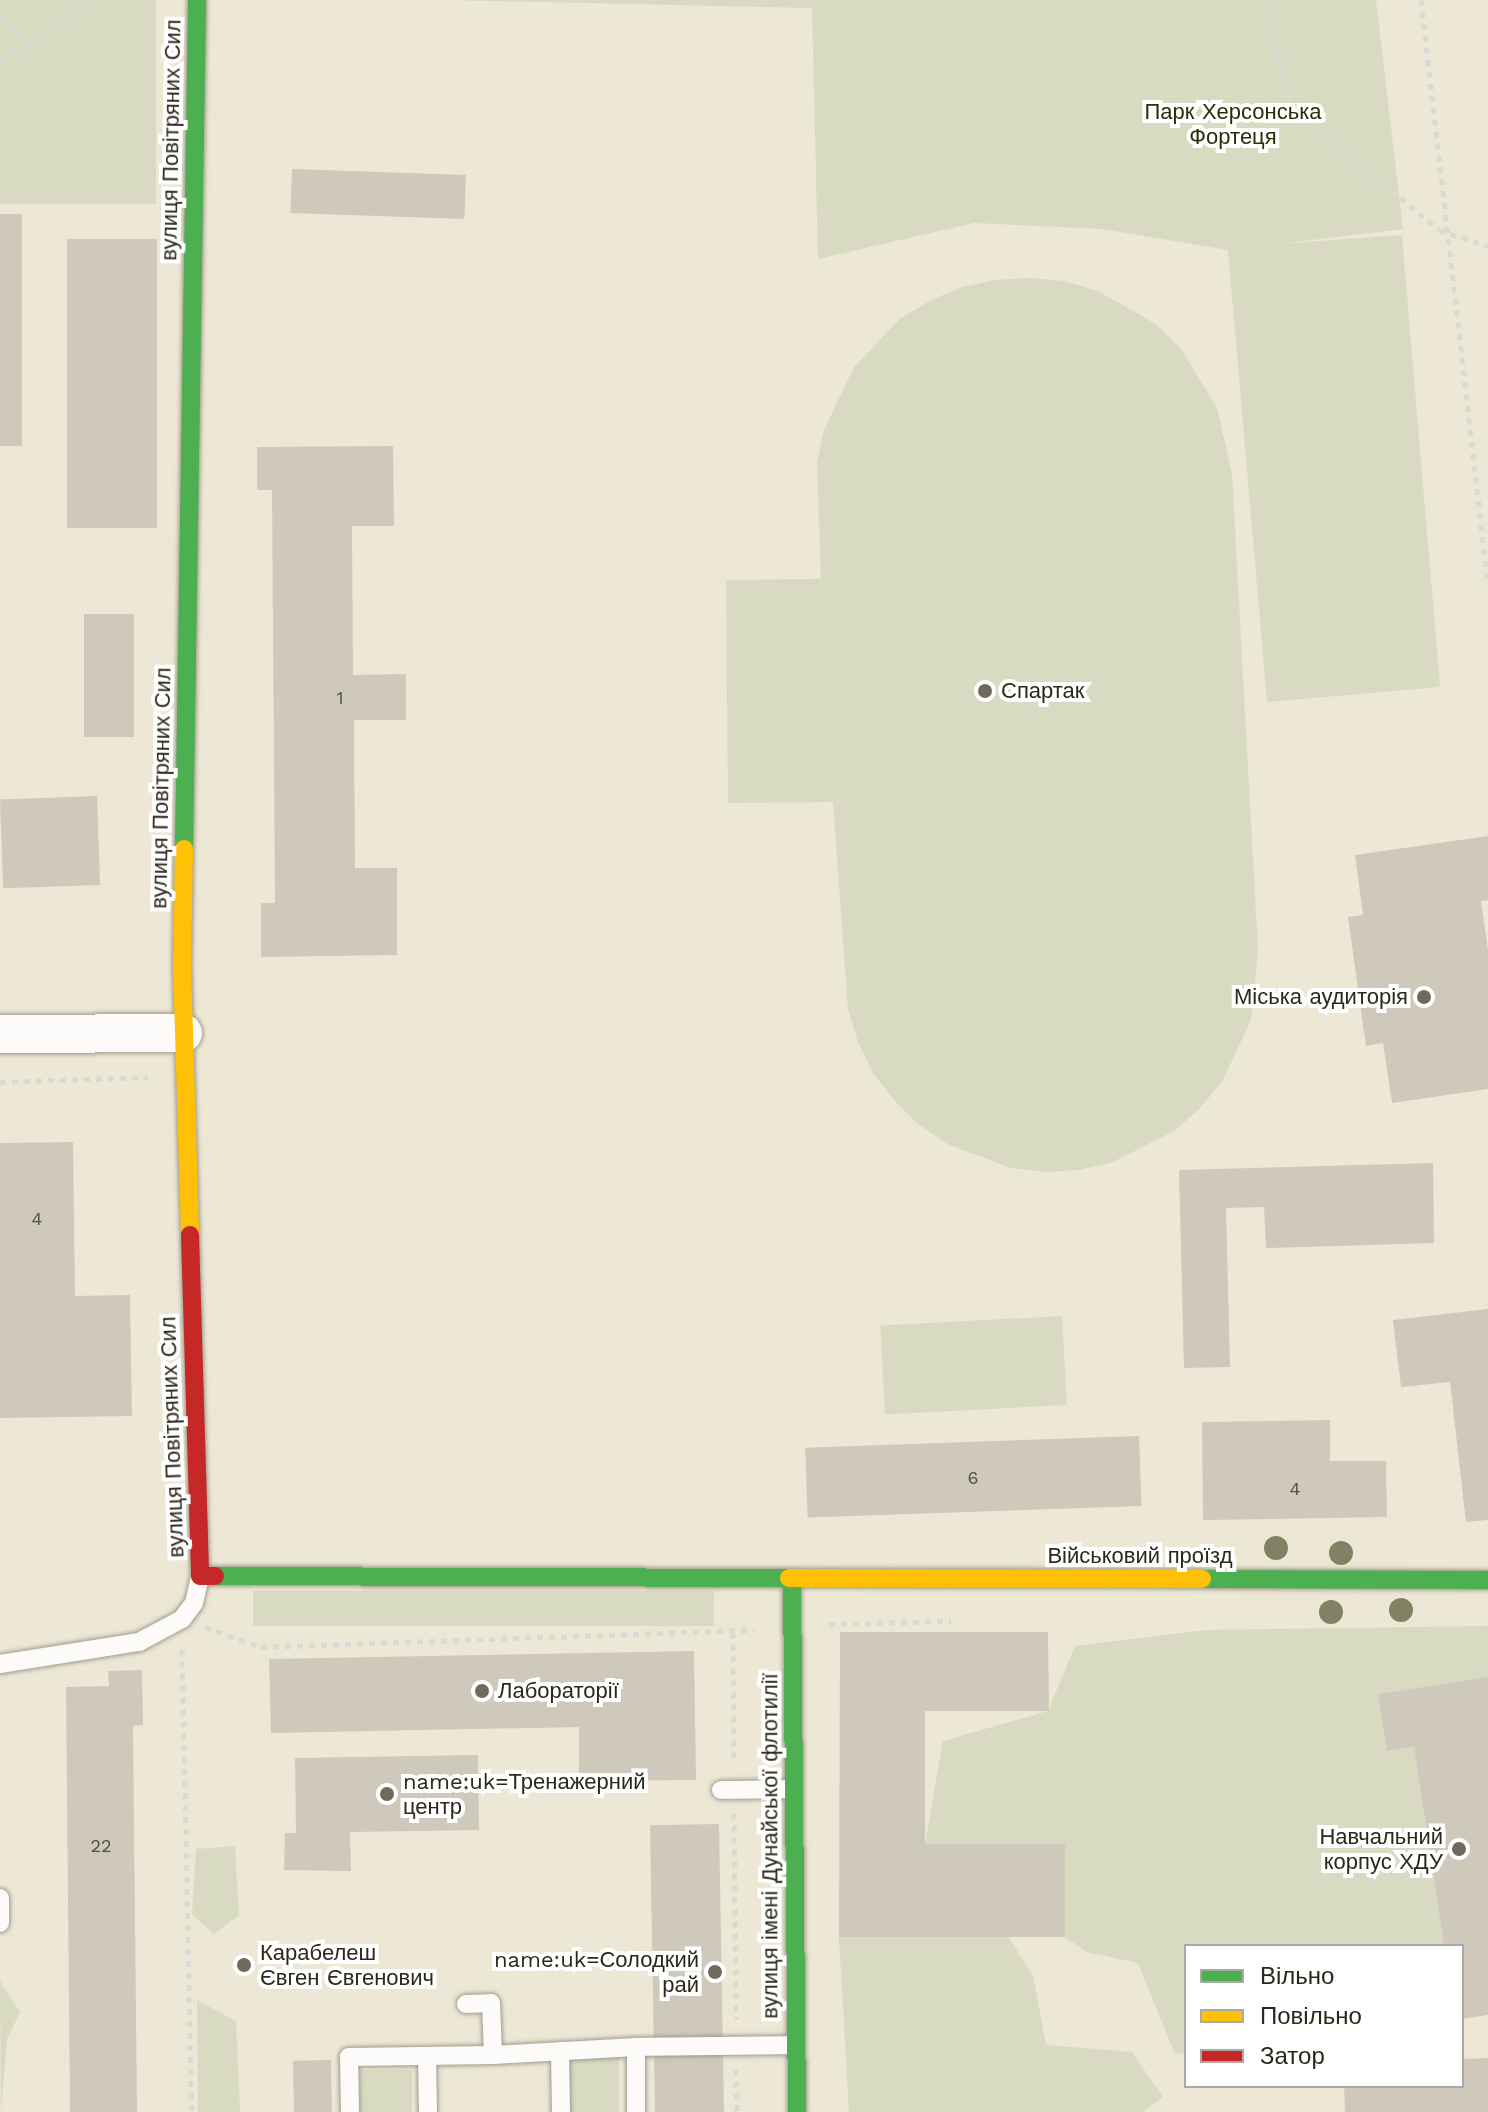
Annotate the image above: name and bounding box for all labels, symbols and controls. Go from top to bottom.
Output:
street label: вулиця Повітряних Сил [156,19,186,261]
park label: Парк Херсонська Фортеця [1145,98,1321,150]
street label: вулиця Повітряних Сил [146,667,176,909]
place label: Спартак [1001,678,1084,704]
marker: Спартак [976,682,994,700]
house number: 1 [336,687,344,709]
place label: Міська аудиторія [1234,984,1408,1010]
marker: Міська аудиторія [1415,988,1433,1006]
house number: 4 [32,1208,42,1230]
street label: вулиця Повітряних Сил [155,1316,189,1558]
house number: 6 [968,1467,978,1489]
house number: 4 [1290,1478,1300,1500]
street label: Військовий проїзд [1047,1543,1233,1569]
street label: вулиця імені Дунайської флотилії [757,1673,783,2019]
place label: Лабораторії [498,1678,619,1704]
marker: Лабораторії [473,1682,491,1700]
place label: name:uk=Тренажерний центр [403,1768,646,1820]
marker: name:uk=Тренажерний центр [378,1785,396,1803]
place label: Навчальний корпус ХДУ [1319,1823,1443,1874]
house number: 22 [91,1835,111,1857]
marker: Навчальний корпус ХДУ [1450,1840,1468,1858]
place label: Карабелеш Євген Євгенович [260,1939,434,1990]
legend [1184,1944,1464,2088]
place label: name:uk=Солодкий рай [494,1946,699,1998]
marker: Карабелеш Євген Євгенович [235,1956,253,1974]
text: Вільно [1260,1962,1334,1990]
marker: name:uk=Солодкий рай [706,1963,724,1981]
text: Повільно [1260,2002,1362,2030]
text: Затор [1260,2042,1325,2070]

